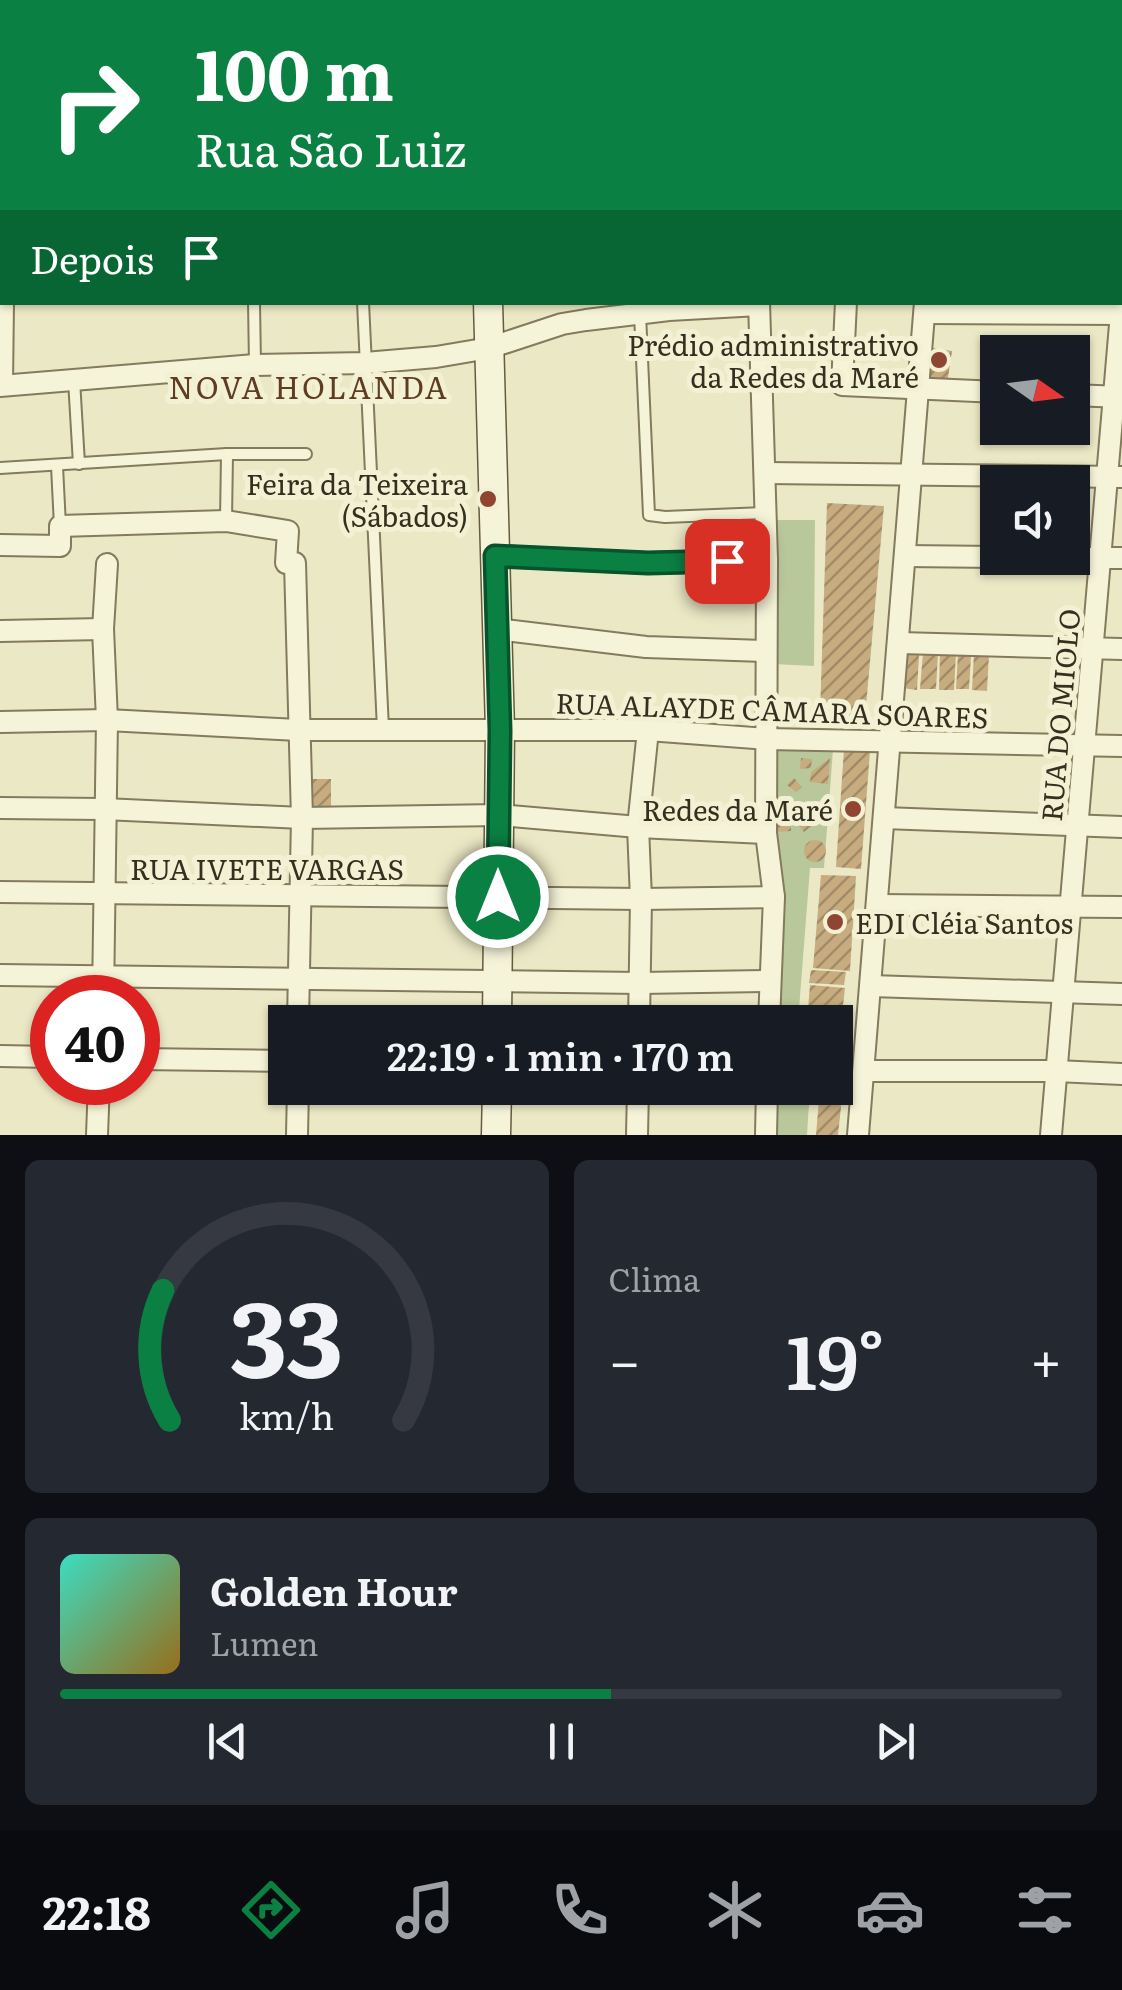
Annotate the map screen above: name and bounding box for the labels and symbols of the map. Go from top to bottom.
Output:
place label: Prédio administrativo da Redes da Maré [627,323,919,397]
north arrow [980,335,1090,445]
marker: Prédio administrativo da Redes da Maré [928,349,950,371]
district label: NOVA HOLANDA [169,364,449,408]
place label: Feira da Teixeira (Sábados) [246,462,468,536]
marker: Feira da Teixeira (Sábados) [477,488,499,510]
pin [685,519,770,604]
street label: RUA DO MIOLO [1029,607,1089,823]
street label: RUA ALAYDE CÂMARA SOARES [555,680,989,738]
place label: Redes da Maré [642,788,833,830]
marker: Redes da Maré [842,798,864,820]
position arrow [446,845,550,949]
street label: RUA IVETE VARGAS [130,847,404,889]
place label: EDI Cléia Santos [855,901,1073,943]
marker: EDI Cléia Santos [824,911,846,933]
speed limit sign: 40 [30,975,160,1105]

